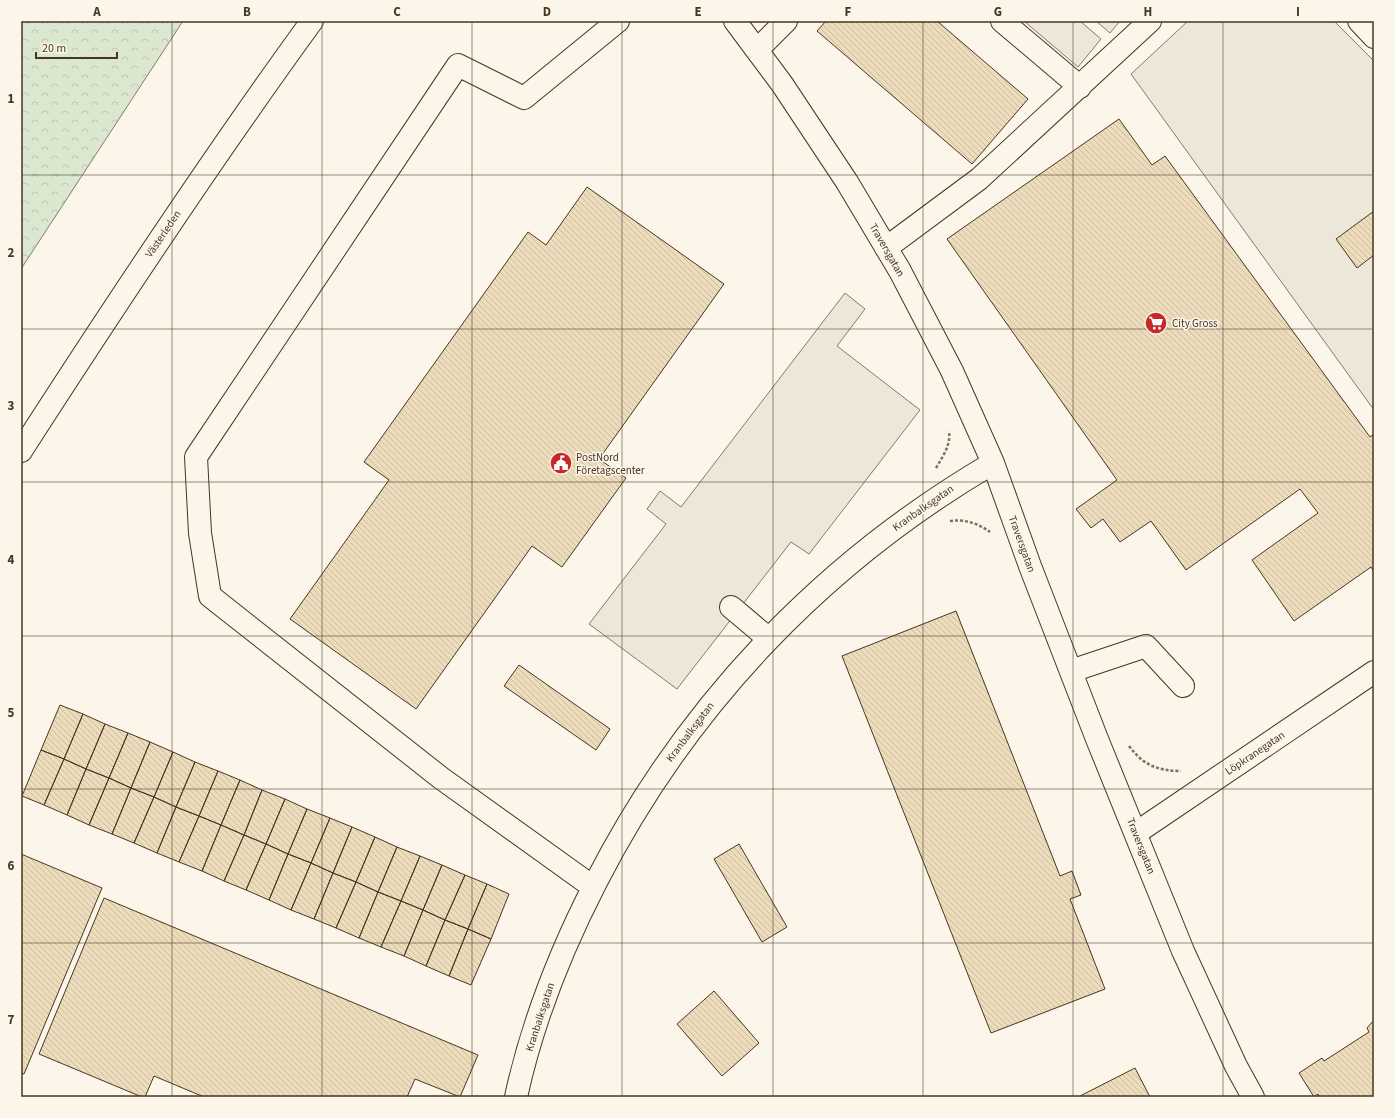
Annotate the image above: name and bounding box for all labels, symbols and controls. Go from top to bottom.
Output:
text: A [92,3,101,21]
text: B [243,3,251,21]
text: C [393,3,401,21]
text: D [543,3,551,21]
text: E [694,3,702,21]
text: F [845,3,852,21]
text: G [994,3,1002,21]
text: H [1144,3,1152,21]
text: I [1296,3,1300,21]
scale bar [36,34,117,60]
text: 20 m [42,40,66,57]
text: 1 [8,90,15,108]
street label: Västerleden [142,207,184,261]
street label: Traversgatan [866,221,908,279]
text: 2 [8,244,15,262]
supermarket icon: City Gross [1143,310,1169,336]
place label: City Gross [1172,316,1218,331]
text: 3 [8,397,15,415]
public building icon: PostNord Företagscenter [548,450,574,476]
place label: PostNord Företagscenter [576,450,645,478]
street label: Kranbalksgatan [889,481,957,535]
street label: Traversgatan [1005,514,1039,574]
text: 4 [8,551,15,569]
street label: Kranbalksgatan [662,699,718,765]
text: 5 [8,704,15,722]
street label: Löpkranegatan [1222,727,1288,779]
street label: Traversgatan [1123,816,1159,876]
text: 6 [8,857,15,875]
street label: Kranbalksgatan [522,981,558,1053]
text: 7 [8,1011,15,1029]

